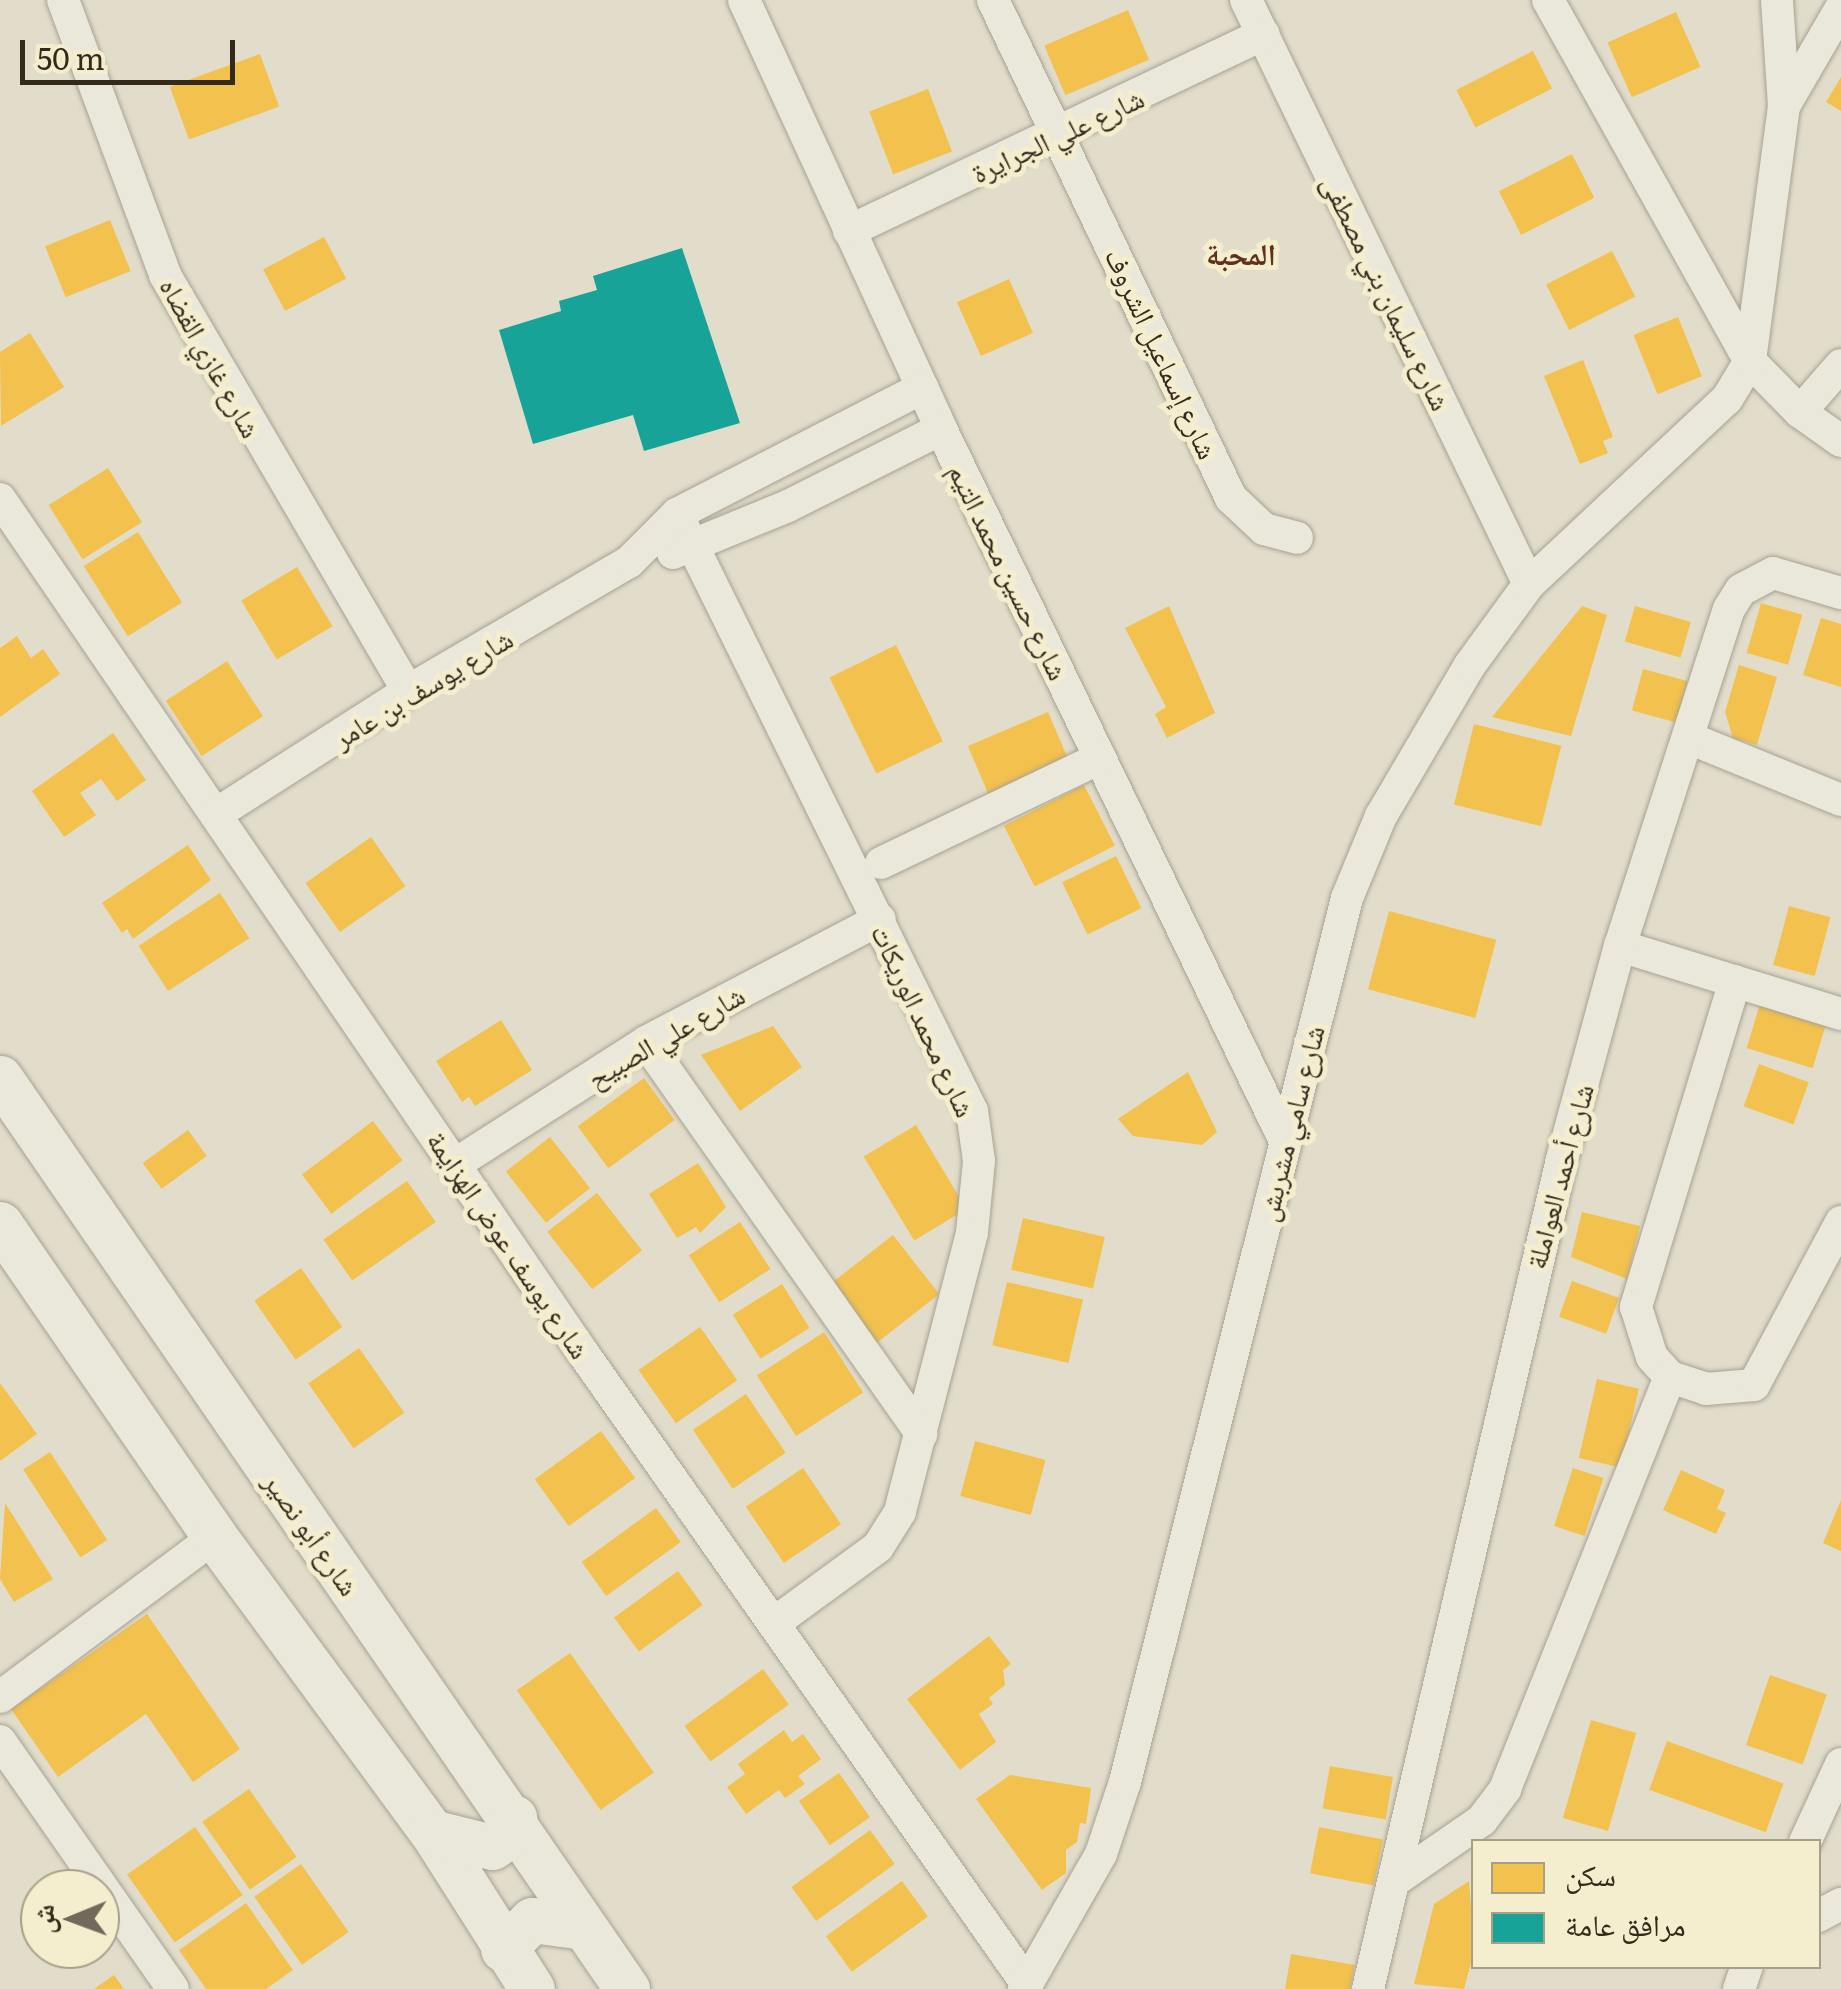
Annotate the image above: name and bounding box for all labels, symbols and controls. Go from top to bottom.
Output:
scale bar [25,20,240,82]
text: 50 m [37,35,105,79]
street label: شارع علي الجرايرة [966,79,1148,189]
street label: شارع سليمان بني مصطفى [1316,169,1460,415]
district label: المحبة [1206,234,1276,270]
street label: شارع إسماعيل الشروف [1100,242,1226,464]
street label: شارع غازي القضاه [154,271,270,443]
street label: شارع حسين محمد التيم [943,457,1077,685]
street label: شارع يوسف بن عامر [326,620,518,754]
street label: شارع محمد الوريكات [866,918,984,1122]
street label: شارع علي الصبيح [580,976,750,1094]
street label: شارع سامي مشربش [1248,1022,1330,1224]
street label: شارع أحمد العواملة [1517,1080,1599,1272]
street label: شارع يوسف عوض الهزايمة [421,1124,599,1364]
street label: شارع أبو نصير [258,1465,368,1601]
legend [1471,1839,1821,1969]
text: سكن [1565,1851,1616,1895]
north arrow [20,1869,120,1969]
text: مرافق عامة [1565,1901,1686,1945]
text: ش [21,1904,63,1935]

